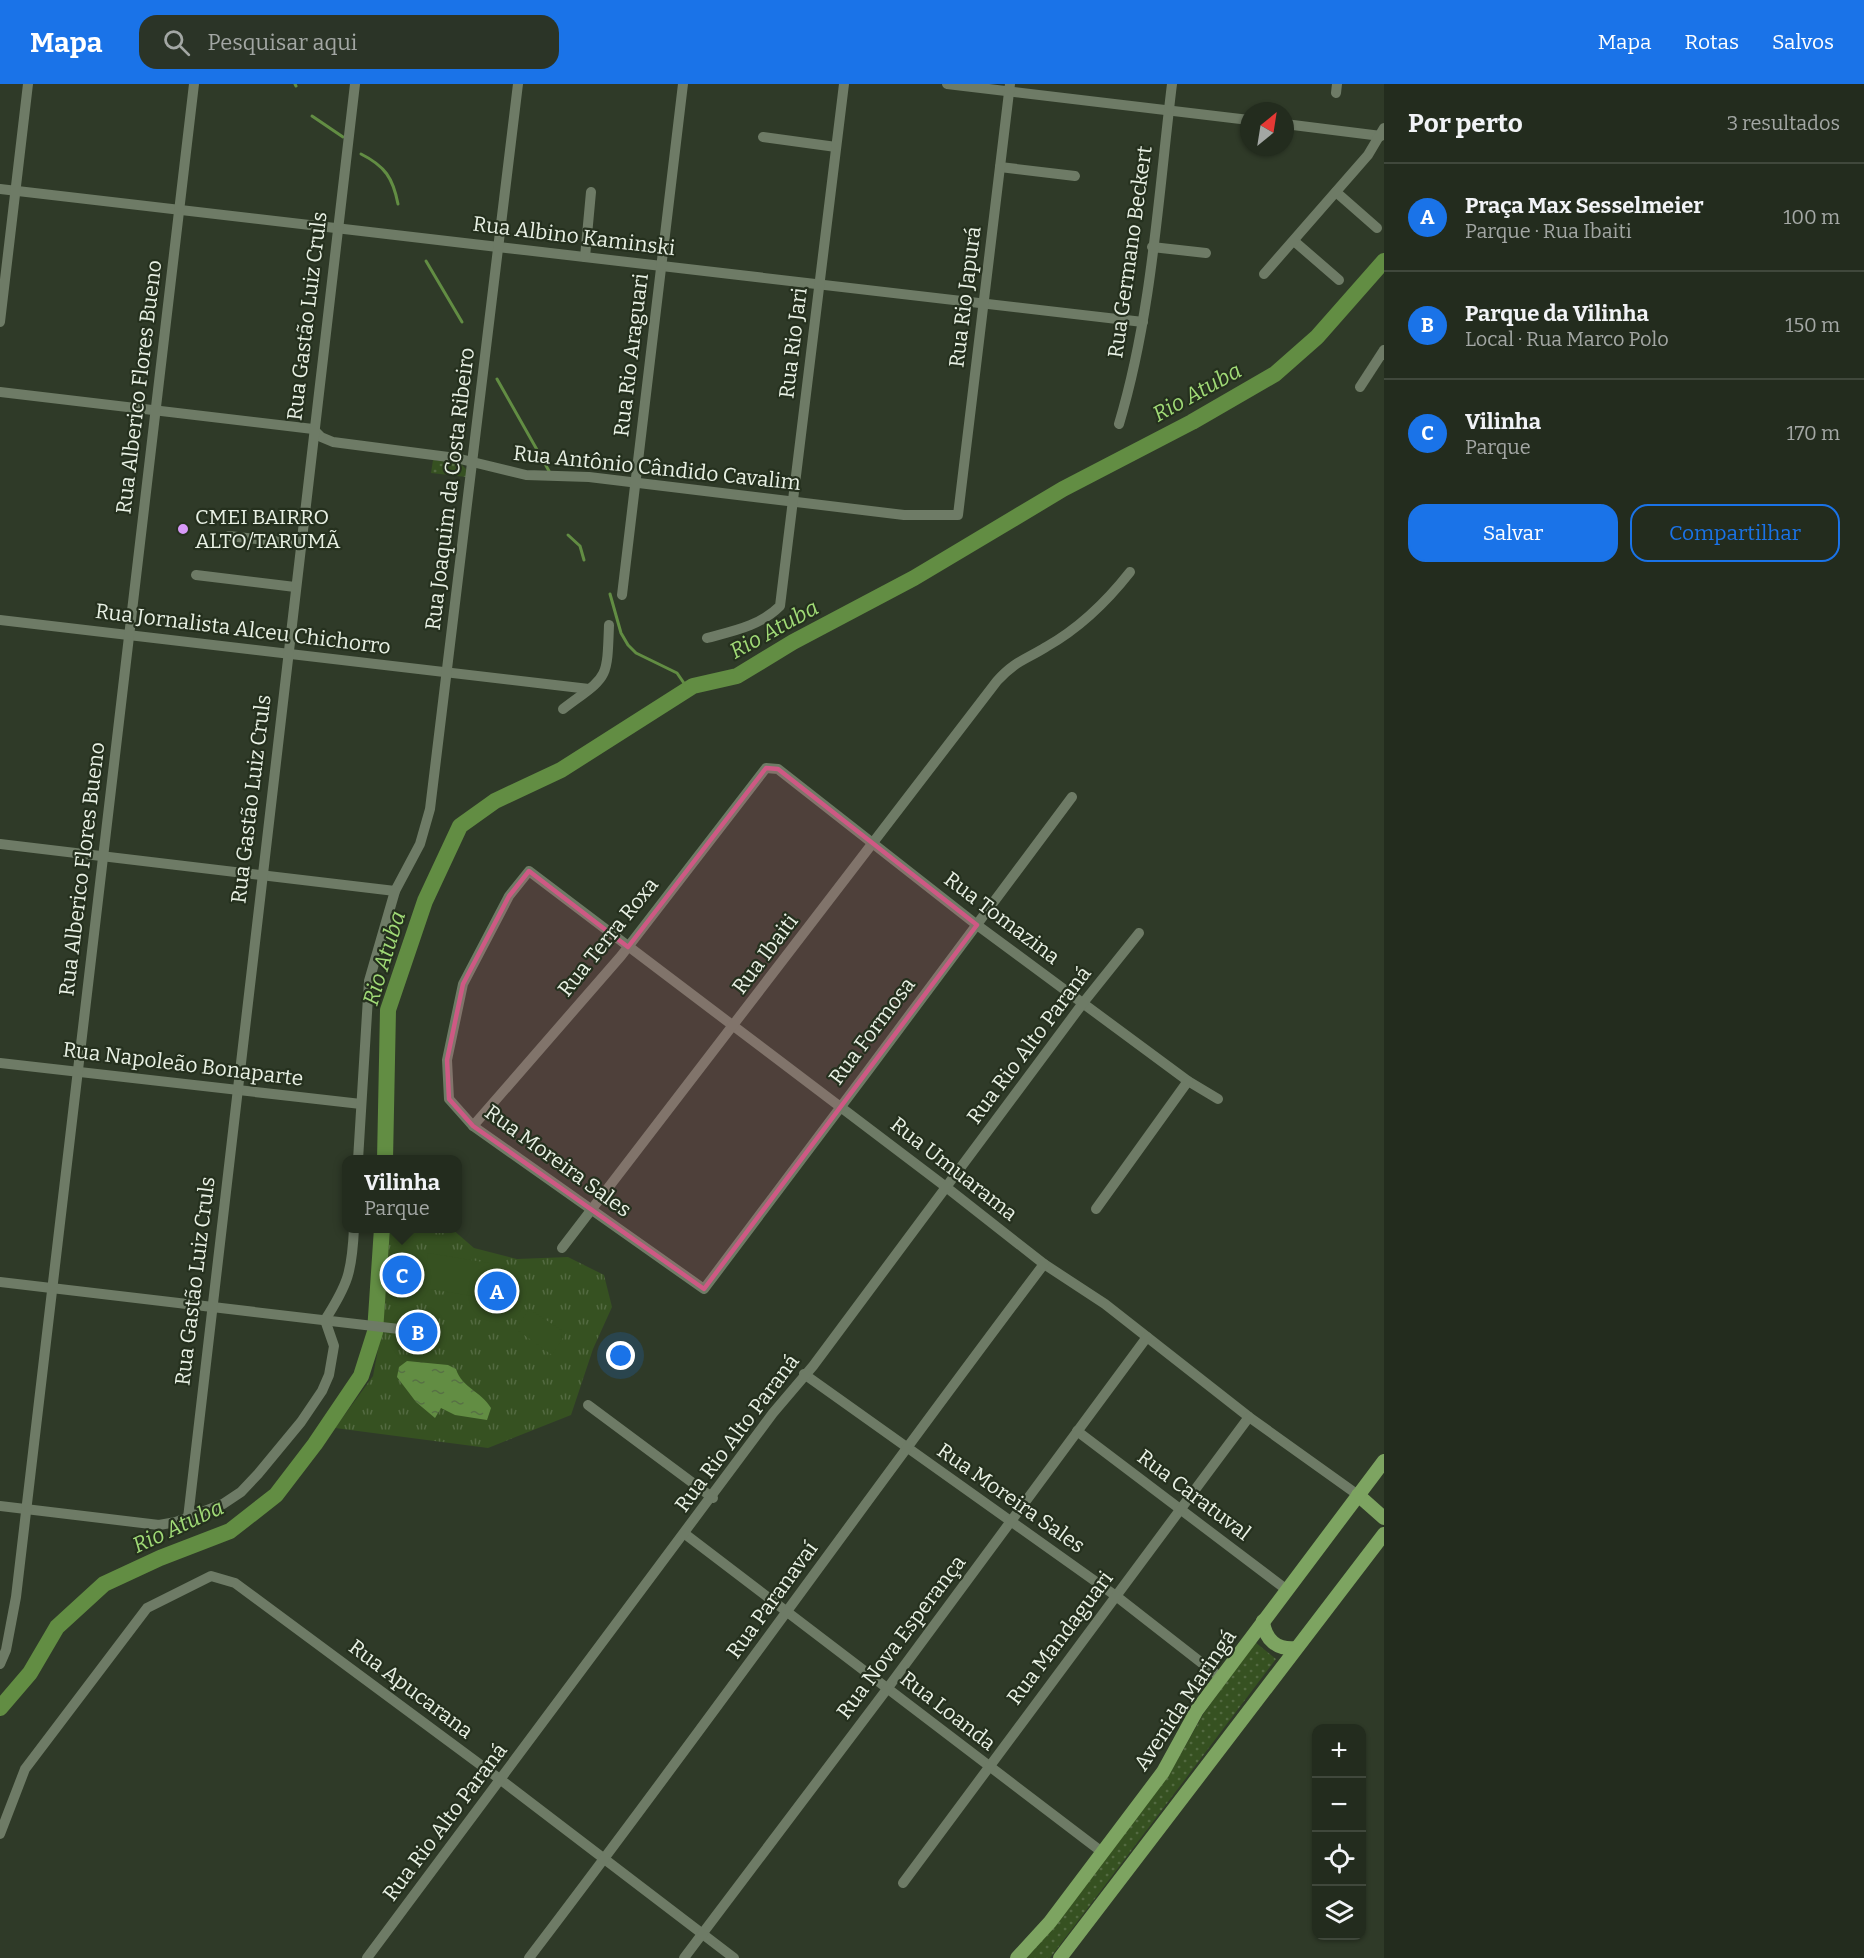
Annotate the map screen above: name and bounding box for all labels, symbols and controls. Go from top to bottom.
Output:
search box [139,15,559,69]
text: Mapa [30,26,103,59]
icon: search [160,26,193,59]
text: Pesquisar aqui [208,29,357,56]
text: Mapa [1598,29,1652,55]
text: Rotas [1685,29,1739,55]
text: Salvos [1772,29,1834,55]
north arrow [1240,102,1294,156]
text: Por perto [1408,108,1523,139]
text: 3 resultados [1727,111,1840,135]
street label: Rua Germano Beckert [1102,144,1158,360]
text: Praça Max Sesselmeier [1465,192,1704,219]
text: A [1420,205,1435,229]
text: 100 m [1783,205,1840,229]
street label: Rua Gastão Luiz Cruls [281,210,333,422]
street label: Rua Albino Kaminski [471,211,677,261]
text: Parque · Rua Ibaiti [1465,219,1632,243]
street label: Rua Rio Japurá [943,225,987,369]
street label: Rua Alberico Flores Bueno [111,259,167,515]
street label: Rua Rio Araguari [608,272,654,438]
street label: Rua Rio Jari [773,286,813,400]
text: Parque da Vilinha [1465,300,1649,327]
text: B [1421,313,1434,337]
text: 150 m [1785,313,1840,337]
text: Local · Rua Marco Polo [1465,327,1669,351]
street label: Rua Joaquim da Costa Ribeiro [420,346,480,632]
water label: Rio Atuba [1148,357,1246,427]
text: Vilinha [1465,408,1541,435]
text: C [1421,421,1434,445]
text: 170 m [1787,421,1840,445]
text: Parque [1465,435,1531,459]
street label: Rua Antônio Cândido Cavalim [512,440,802,496]
place label: CMEI BAIRRO ALTO/TARUMÃ [195,504,340,554]
button: Salvar [1408,504,1618,562]
button: Compartilhar [1630,504,1840,562]
marker: CMEI BAIRRO ALTO/TARUMÃ [176,522,190,536]
water label: Rio Atuba [725,594,823,664]
street label: Rua Jornalista Alceu Chichorro [94,598,392,660]
street label: Rua Gastão Luiz Cruls [225,693,277,905]
street label: Rua Alberico Flores Bueno [54,741,110,997]
street label: Rua Tomazina [939,866,1065,970]
street label: Rua Terra Roxa [552,872,664,1002]
water label: Rio Atuba [357,907,411,1009]
street label: Rua Ibaiti [727,909,803,999]
street label: Rua Rio Alto Paraná [961,961,1097,1129]
street label: Rua Formosa [823,972,921,1090]
street label: Rua Napoleão Bonaparte [61,1036,305,1092]
street label: Rua Moreira Sales [480,1099,636,1223]
street label: Rua Umuarama [885,1111,1023,1227]
popup [342,1155,462,1233]
text: Vilinha [364,1169,440,1196]
street label: Rua Gastão Luiz Cruls [169,1175,221,1387]
text: Parque [364,1196,430,1220]
pin: C [382,1252,422,1298]
pin: A [478,1268,516,1314]
pin: B [398,1310,438,1354]
your location [606,1341,635,1370]
street label: Rua Rio Alto Paraná [669,1349,805,1517]
street label: Rua Moreira Sales [932,1437,1090,1559]
street label: Rua Caratuval [1132,1444,1256,1546]
water label: Rio Atuba [128,1493,228,1559]
street label: Rua Paranavaí [721,1536,824,1664]
street label: Rua Nova Esperança [831,1550,971,1724]
street label: Rua Mandaguari [1001,1566,1119,1710]
street label: Avenida Maringá [1128,1624,1242,1776]
street label: Rua Apucarana [344,1634,479,1745]
street label: Rua Loanda [895,1666,1001,1757]
map controls [1312,1724,1366,1940]
button: + [1312,1724,1366,1778]
street label: Rua Rio Alto Paraná [377,1738,513,1906]
button: − [1312,1778,1366,1832]
button: locate [1312,1832,1366,1886]
button: layers [1312,1886,1366,1940]

